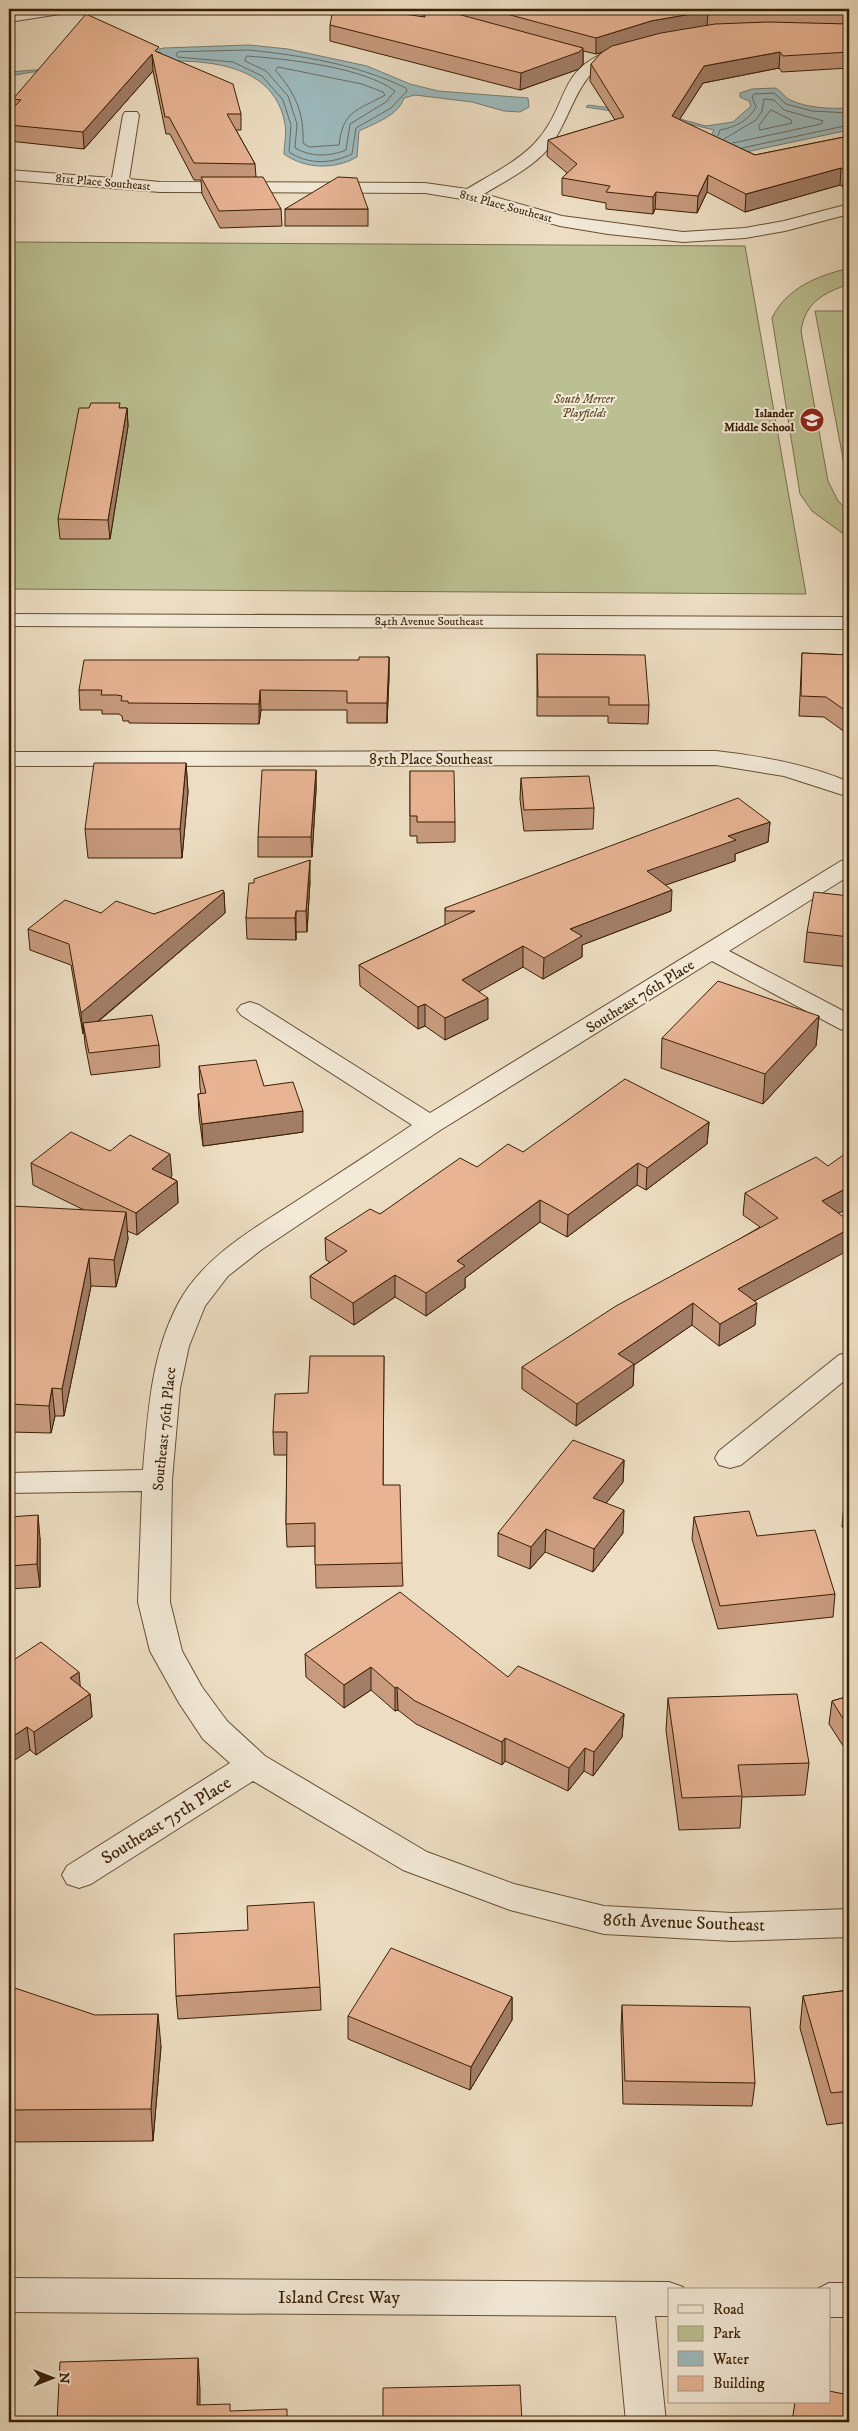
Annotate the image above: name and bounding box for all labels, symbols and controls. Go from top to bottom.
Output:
street label: 81st Place Southeast [55,171,151,194]
street label: 81st Place Southeast [458,187,554,226]
park label: South Mercer Playfields [553,392,616,421]
place label: Islander Middle School [724,406,795,435]
school or university icon: Islander Middle School [799,407,825,433]
street label: 84th Avenue Southeast [375,614,484,629]
street label: 85th Place Southeast [369,750,493,769]
street label: Southeast 76th Place [582,955,698,1037]
street label: Southeast 76th Place [149,1366,180,1492]
street label: Southeast 75th Place [98,1772,235,1870]
street label: 86th Avenue Southeast [603,1909,766,1937]
street label: Island Crest Way [278,2287,400,2309]
legend [668,2288,830,2404]
text: Road [713,2300,745,2319]
text: Park [713,2324,742,2343]
text: Water [712,2350,749,2369]
north arrow [28,2354,78,2404]
text: N [55,2372,73,2384]
text: Building [713,2374,765,2393]

